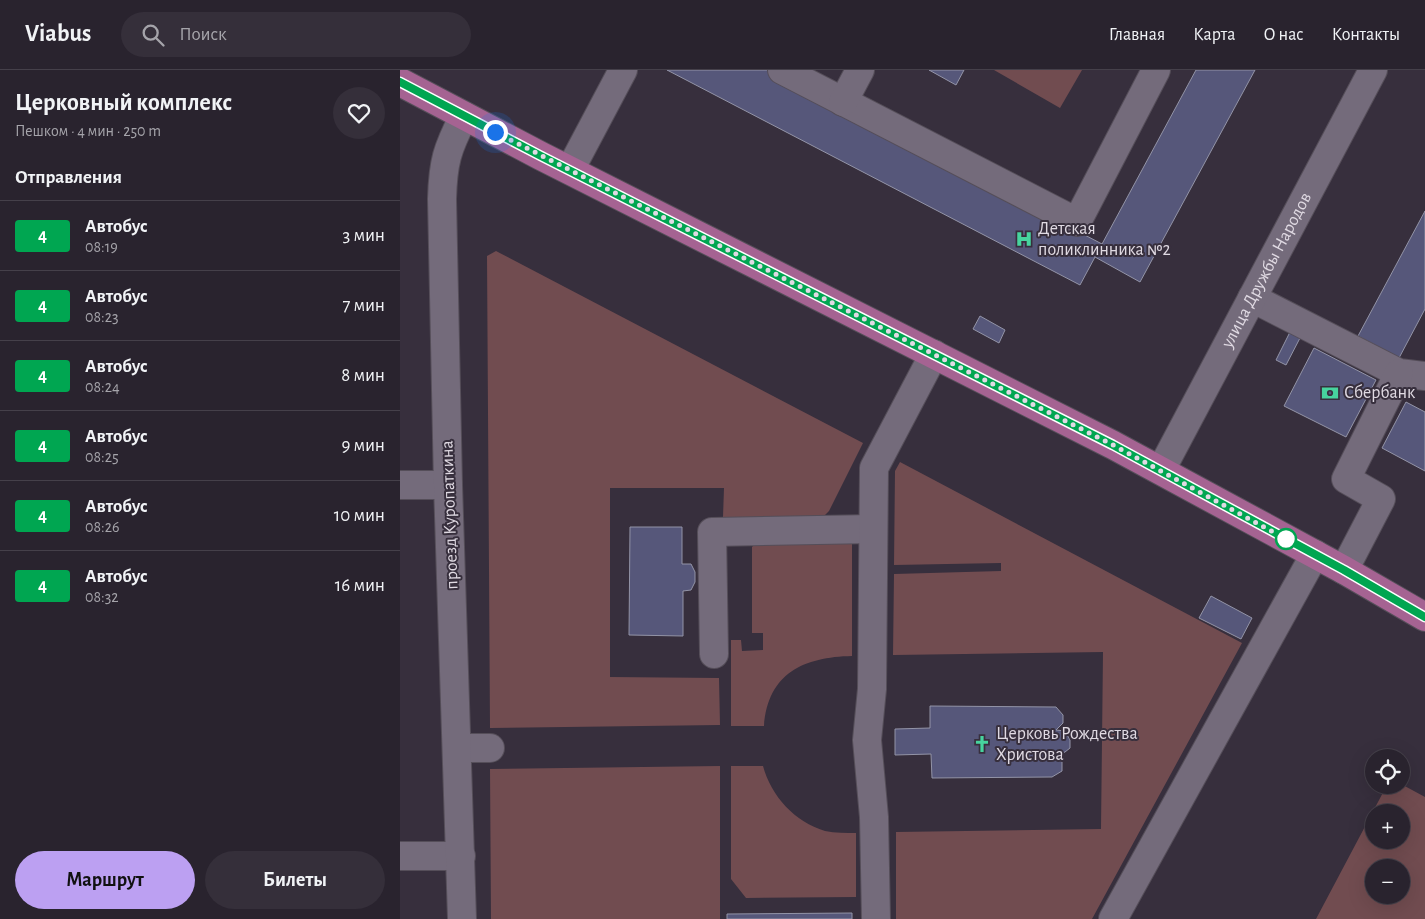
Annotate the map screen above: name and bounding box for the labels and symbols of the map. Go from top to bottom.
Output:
your location [483,120,508,145]
street label: улица Дружбы Народов [1218,190,1315,352]
place label: Детская поликлинника №2 [1038,220,1171,259]
hospital icon: Детская поликлинника №2 [1014,229,1034,249]
bank icon: Сбербанк [1320,383,1340,403]
place label: Сбербанк [1344,383,1416,402]
street label: проезд Куропаткина [438,440,462,590]
unlabelled marker [1275,528,1297,550]
place label: Церковь Рождества Христова [996,725,1138,764]
church icon: Церковь Рождества Христова [972,734,992,754]

